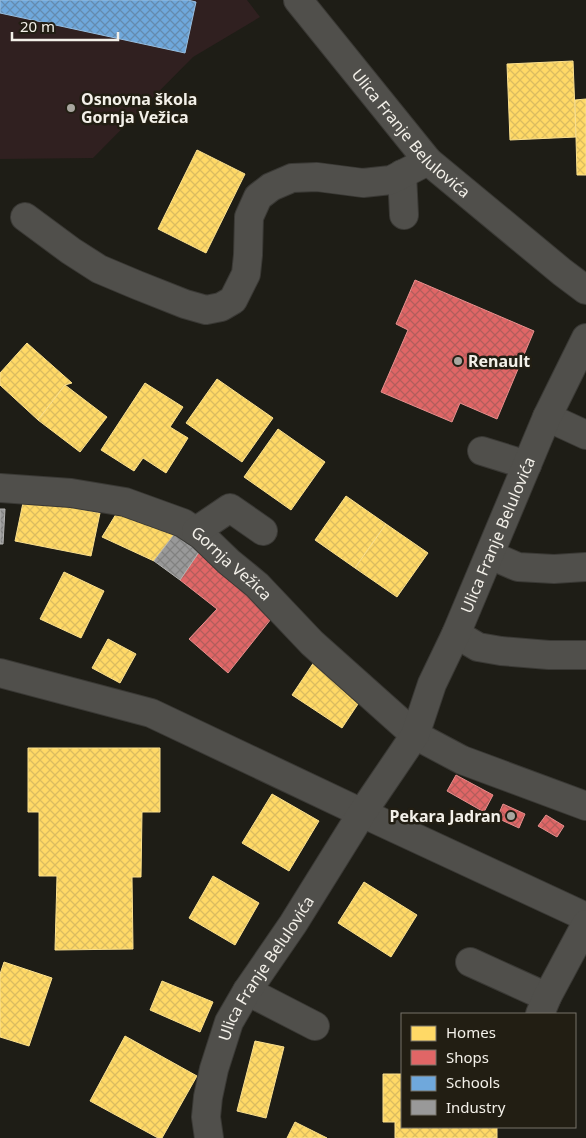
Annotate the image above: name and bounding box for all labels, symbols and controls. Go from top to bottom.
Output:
scale bar [12,10,119,42]
text: 20 m [20,16,55,36]
street label: Ulica Franje Belulovića [347,64,475,203]
place label: Osnovna škola Gornja Vežica [81,88,197,128]
marker: Osnovna škola Gornja Vežica [65,102,77,114]
place label: Renault [468,350,530,372]
marker: Renault [452,355,464,367]
street label: Ulica Franje Belulovića [455,453,540,617]
street label: Gornja Vežica [187,521,277,605]
place label: Pekara Jadran [390,805,501,827]
marker: Pekara Jadran [505,810,517,822]
street label: Ulica Franje Belulovića [213,892,319,1044]
legend [401,1013,576,1128]
text: Homes [446,1022,496,1042]
text: Shops [446,1047,489,1067]
text: Schools [446,1072,500,1092]
text: Industry [446,1097,506,1117]

